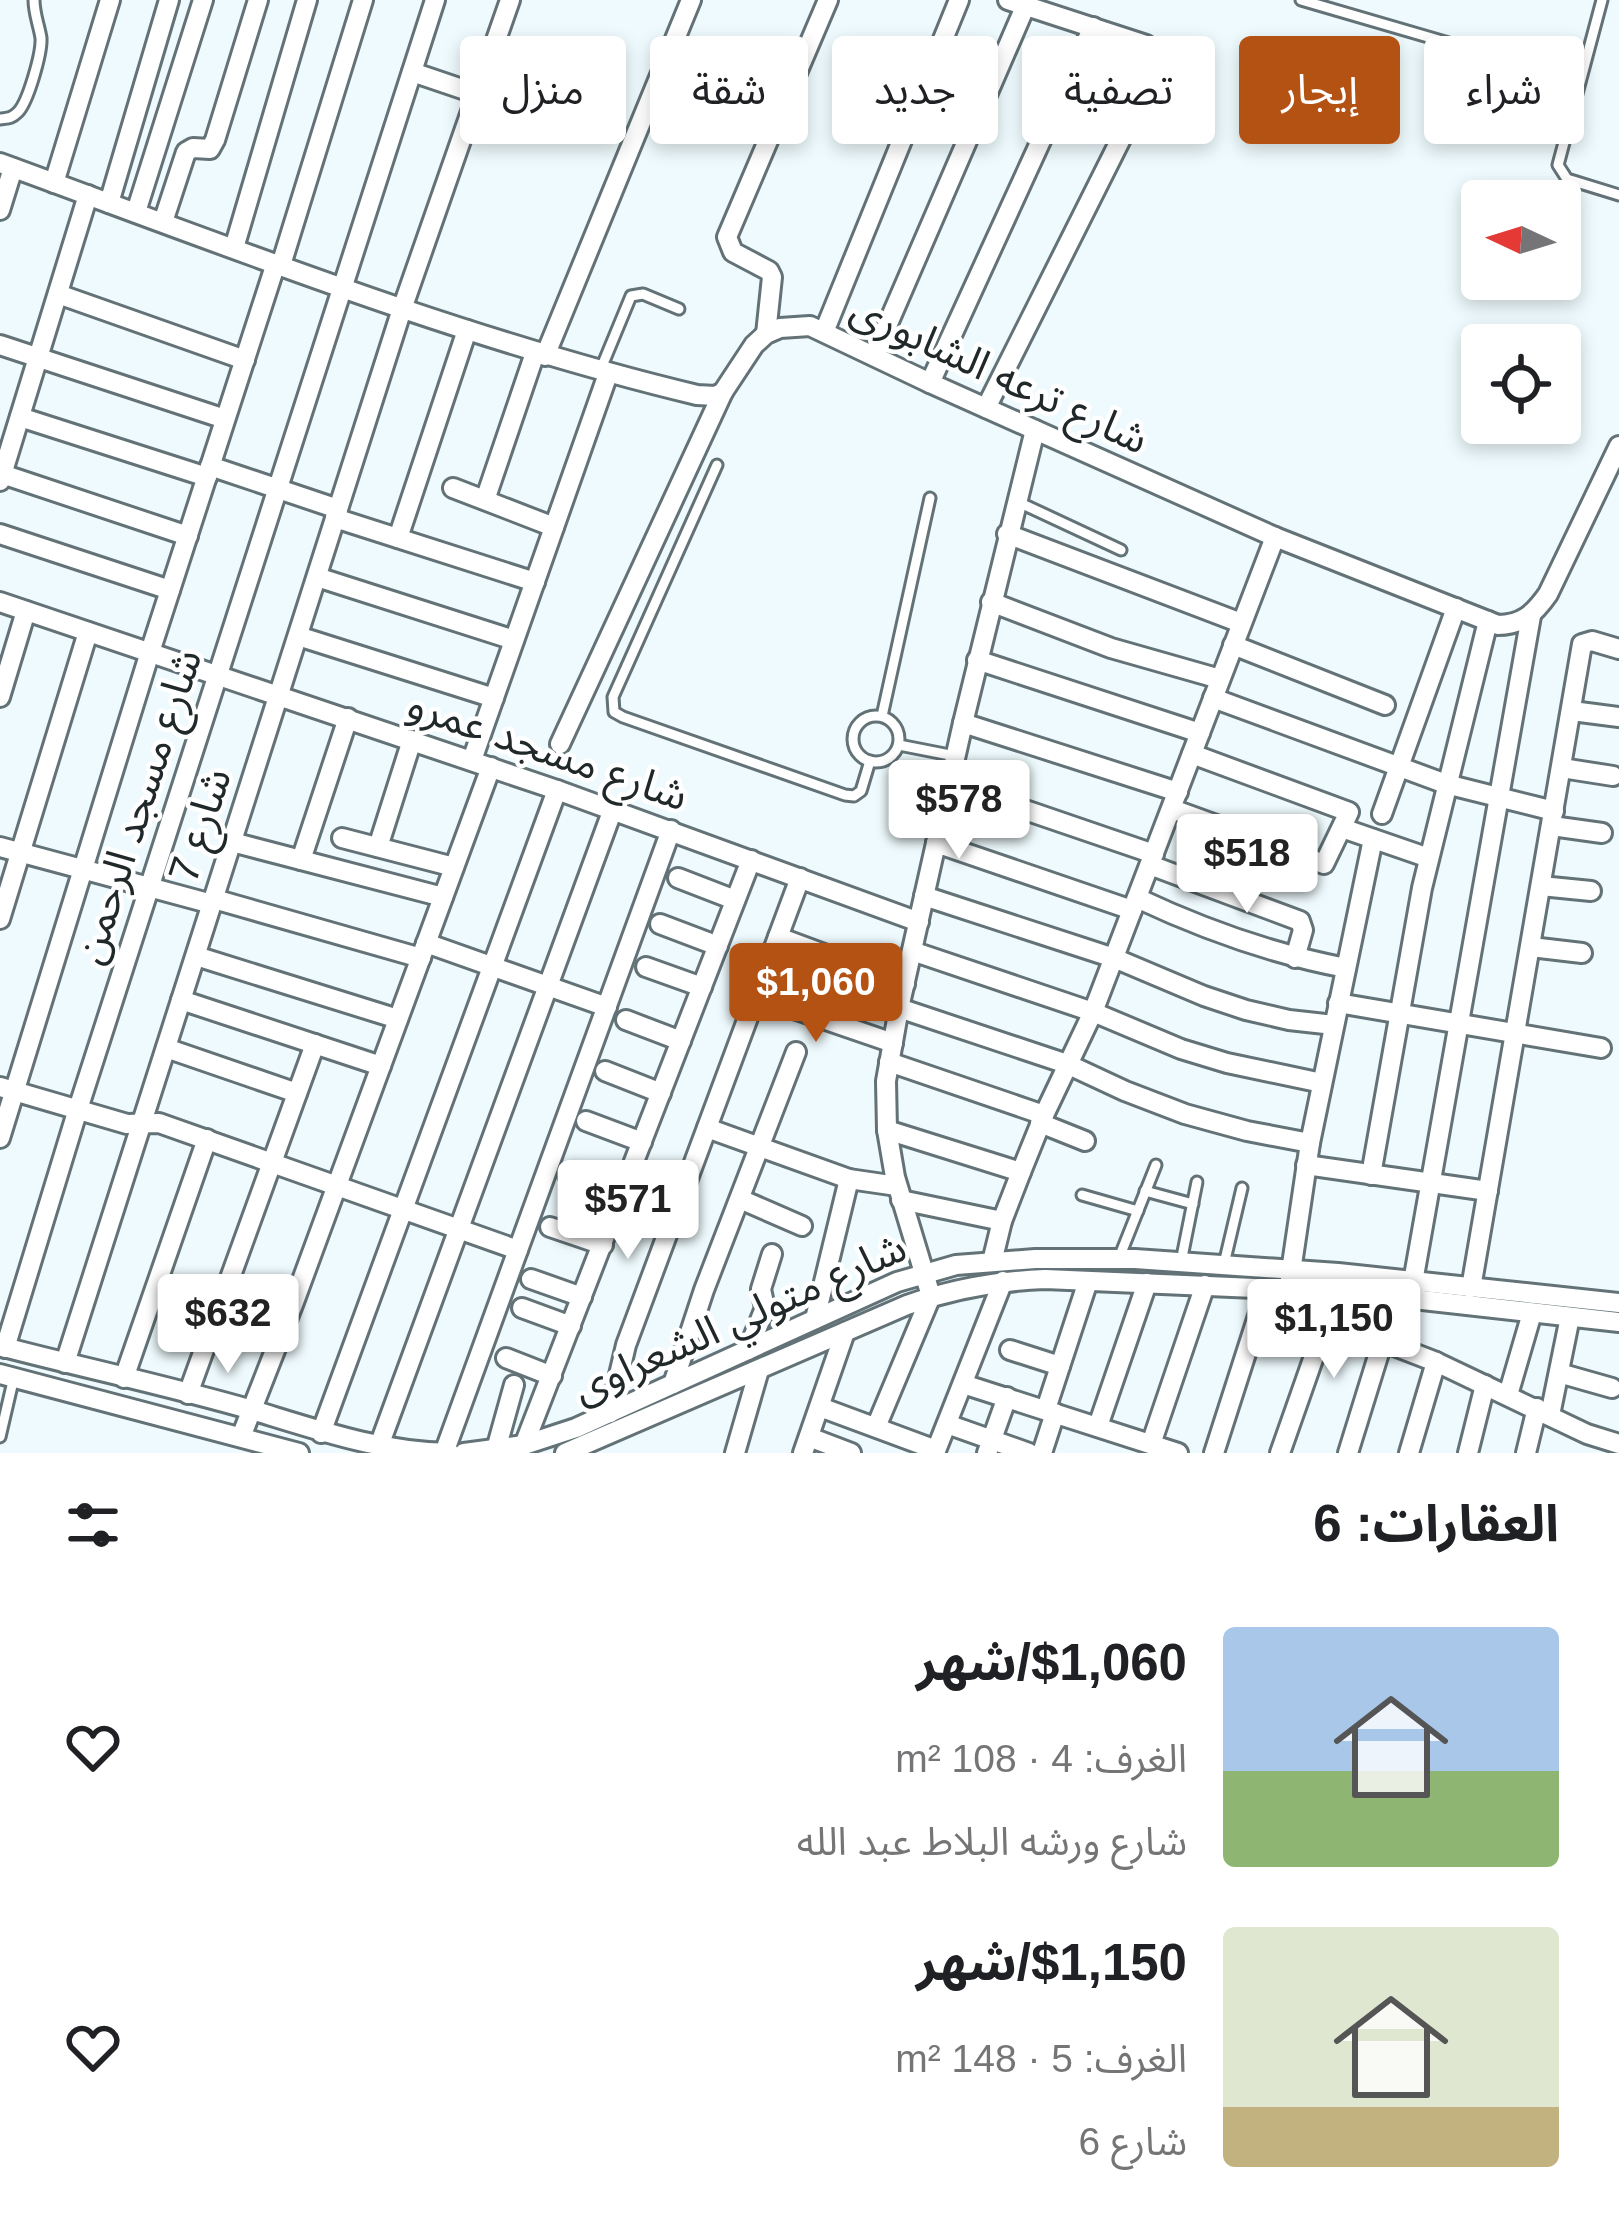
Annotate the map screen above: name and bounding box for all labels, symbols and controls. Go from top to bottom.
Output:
chip: منزل [460,36,626,144]
chip: شقة [650,36,808,144]
chip: جديد [832,36,998,144]
chip: تصفية [1022,36,1215,144]
chip: إيجار [1239,36,1400,144]
chip: شراء [1424,36,1584,144]
north arrow [1461,180,1581,300]
map controls [1461,180,1581,444]
street label: شارع ترعه الشابورى [840,284,1156,470]
button: locate [1461,324,1581,444]
street label: شارع مسجد الرحمن [65,643,218,972]
street label: شارع مسجد عمرو [399,680,694,827]
pin: $578 [888,760,1030,862]
street label: شارع 7 [159,762,247,890]
text: $578 [916,777,1002,820]
pin: $518 [1176,814,1318,916]
text: $518 [1204,831,1290,874]
pin: $1,060 [718,943,914,1045]
text: $1,060 [756,960,876,1003]
pin: $571 [557,1160,699,1262]
text: $571 [585,1177,671,1220]
street label: شارع متولي الشعراوى [566,1223,916,1420]
pin: $632 [157,1274,299,1376]
pin: $1,150 [1236,1279,1432,1381]
text: $632 [185,1291,271,1334]
text: $1,150 [1274,1296,1394,1339]
icon: filters [60,1492,126,1558]
text: العقارات: 6 [1313,1495,1559,1552]
text: $1,060/شهر [916,1634,1187,1691]
icon: home [1319,1675,1463,1819]
icon: heart [60,1714,126,1780]
text: الغرف: 4 · 108 m² [895,1737,1187,1780]
text: شارع ورشه البلاط عبد الله [797,1820,1187,1863]
text: $1,150/شهر [916,1934,1187,1991]
icon: home [1319,1975,1463,2119]
icon: heart [60,2014,126,2080]
text: الغرف: 5 · 148 m² [895,2037,1187,2080]
text: شارع 6 [1078,2120,1187,2163]

